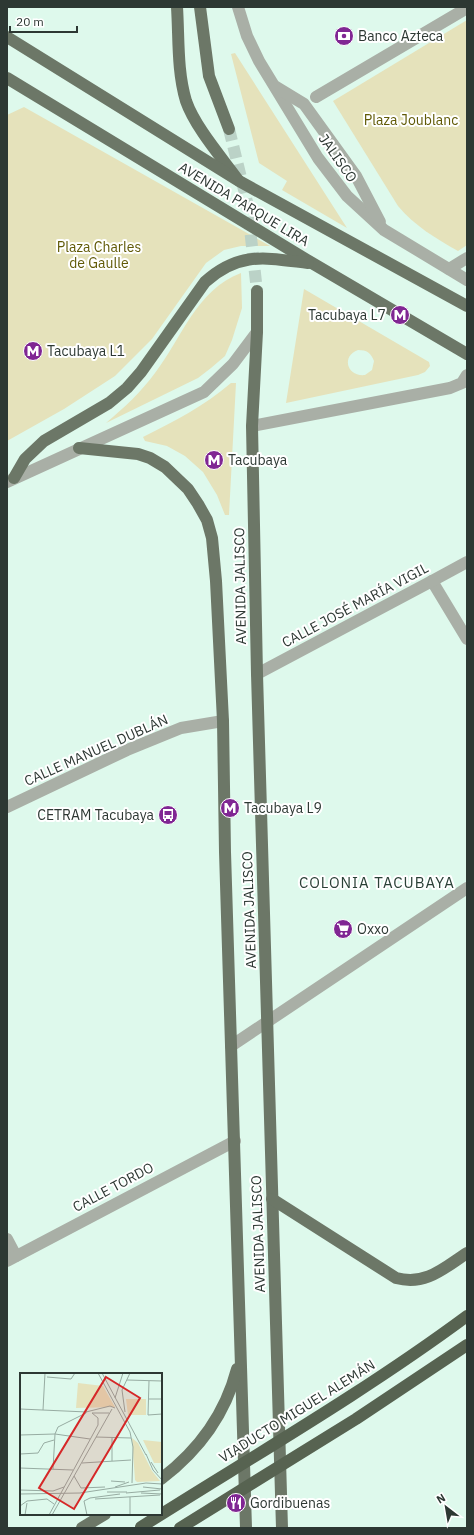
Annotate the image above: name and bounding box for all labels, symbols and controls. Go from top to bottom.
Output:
scale bar [10,8,77,34]
text: 20 m [16,14,44,29]
bank icon: Banco Azteca [333,25,355,47]
place label: Banco Azteca [358,27,444,45]
park label: Plaza Joublanc [364,111,458,129]
street label: JALISCO [315,130,361,186]
street label: AVENIDA PARQUE LIRA [175,158,313,250]
park label: Plaza Charles de Gaulle [57,238,141,272]
metro station icon: Tacubaya L7 [389,304,411,326]
place label: Tacubaya L7 [308,306,386,324]
metro station icon: Tacubaya L1 [22,340,44,362]
place label: Tacubaya L1 [47,342,125,360]
metro station icon: Tacubaya [203,449,225,471]
place label: Tacubaya [228,451,288,469]
street label: AVENIDA JALISCO [230,527,250,645]
street label: CALLE JOSÉ MARÍA VIGIL [278,558,431,651]
street label: CALLE MANUEL DUBLÁN [21,709,171,790]
metro station icon: Tacubaya L9 [219,797,241,819]
place label: Tacubaya L9 [244,799,322,817]
bus stop icon: CETRAM Tacubaya [157,804,179,826]
place label: CETRAM Tacubaya [37,806,155,824]
street label: AVENIDA JALISCO [238,851,260,969]
district label: COLONIA TACUBAYA [299,873,455,892]
supermarket icon: Oxxo [332,918,354,940]
place label: Oxxo [357,920,389,938]
street label: CALLE TORDO [69,1158,157,1216]
street label: AVENIDA JALISCO [247,1175,269,1293]
street label: VIADUCTO MIGUEL ALEMÁN [215,1355,378,1467]
inset map [20,1373,162,1515]
north arrow [426,1487,466,1527]
text: N [434,1490,448,1506]
restaurant icon: Gordibuenas [225,1492,247,1514]
place label: Gordibuenas [250,1494,330,1512]

